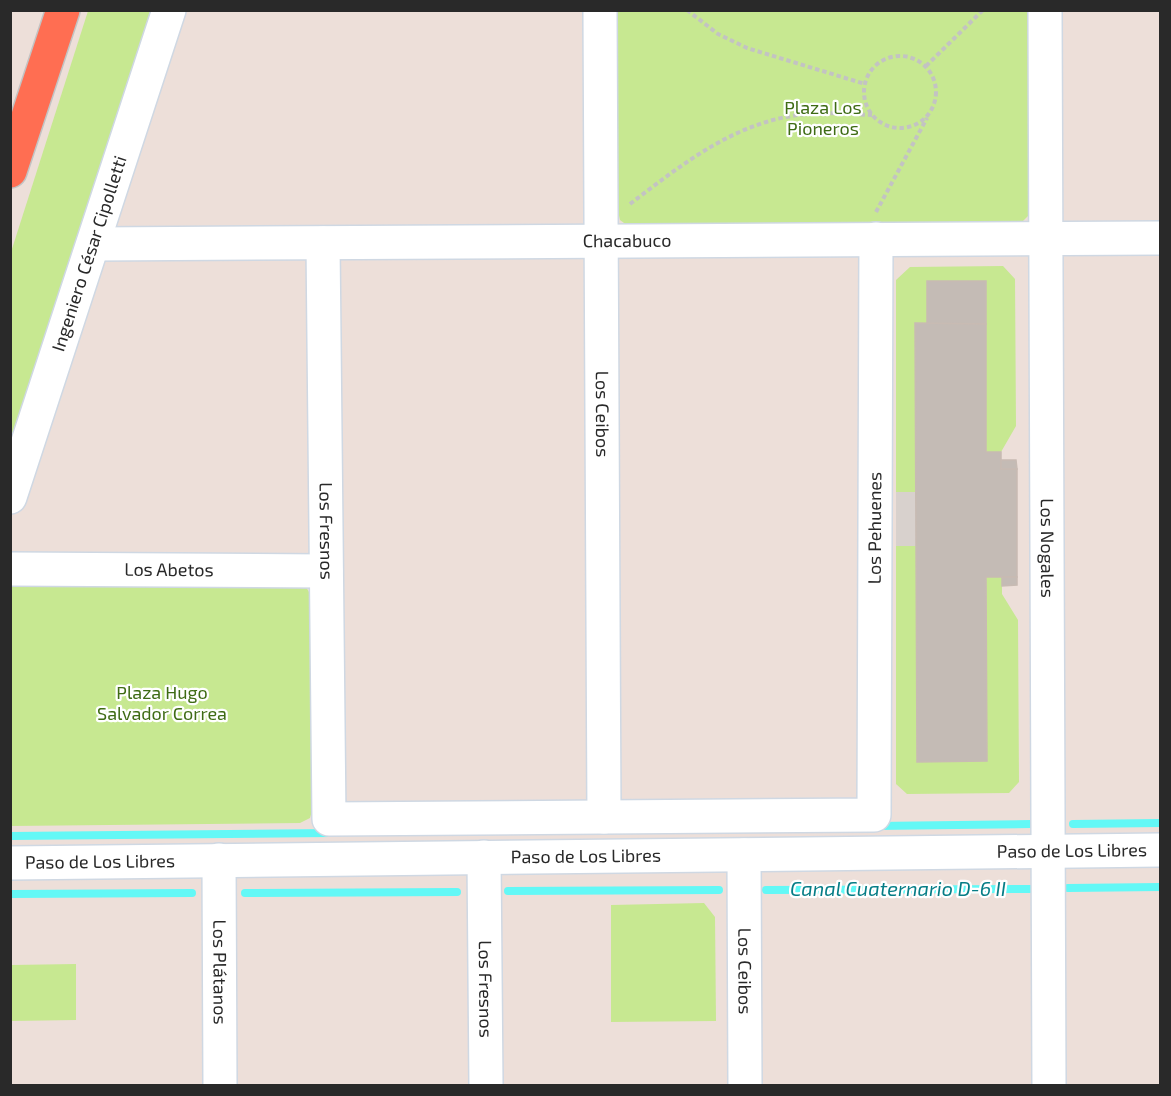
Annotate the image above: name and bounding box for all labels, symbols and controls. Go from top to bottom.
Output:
park label: Plaza Los Pioneros [784,96,862,139]
street label: Ingeniero César Cipolletti [46,153,131,354]
street label: Chacabuco [583,229,671,251]
street label: Los Ceibos [592,371,614,457]
street label: Los Pehuenes [863,472,885,584]
street label: Los Fresnos [315,482,339,580]
street label: Los Nogales [1037,498,1059,598]
street label: Los Abetos [124,558,214,580]
park label: Plaza Hugo Salvador Correa [97,681,227,724]
street label: Paso de Los Libres [997,838,1147,862]
street label: Paso de Los Libres [511,844,661,867]
street label: Paso de Los Libres [25,849,175,873]
water label: Canal Cuaternario D-6 II [790,876,1006,900]
street label: Los Plátanos [209,919,232,1025]
street label: Los Ceibos [734,928,757,1014]
street label: Los Fresnos [475,940,498,1038]

